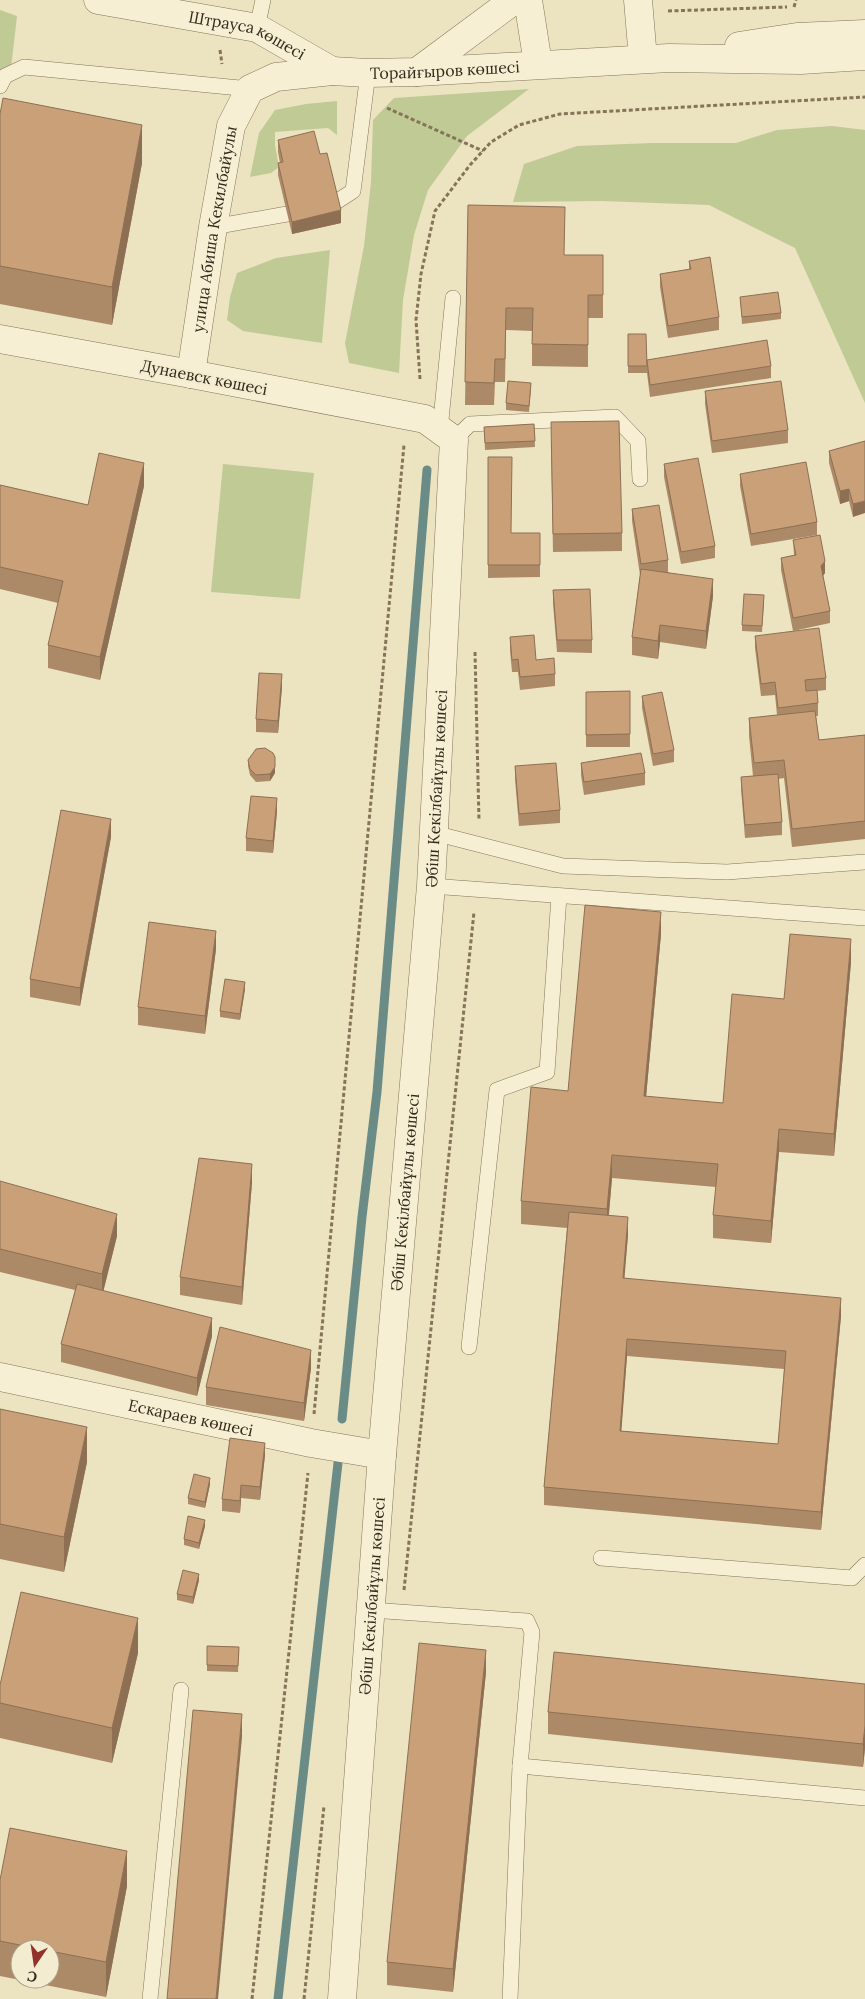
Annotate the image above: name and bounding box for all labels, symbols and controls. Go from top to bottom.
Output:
street label: Штрауса көшесі [187,6,309,64]
street label: Торайғыров көшесі [370,56,520,83]
street label: улица Абиша Кекилбайулы [187,124,241,334]
street label: Дунаевск көшесі [139,355,269,399]
street label: Әбіш Кекілбайұлы көшесі [421,689,451,888]
street label: Әбіш Кекілбайұлы көшесі [386,1093,423,1292]
street label: Ескараев көшесі [126,1395,255,1440]
street label: Әбіш Кекілбайұлы көшесі [354,1496,389,1696]
north arrow [10,1939,60,1989]
text: С [25,1967,39,1987]

